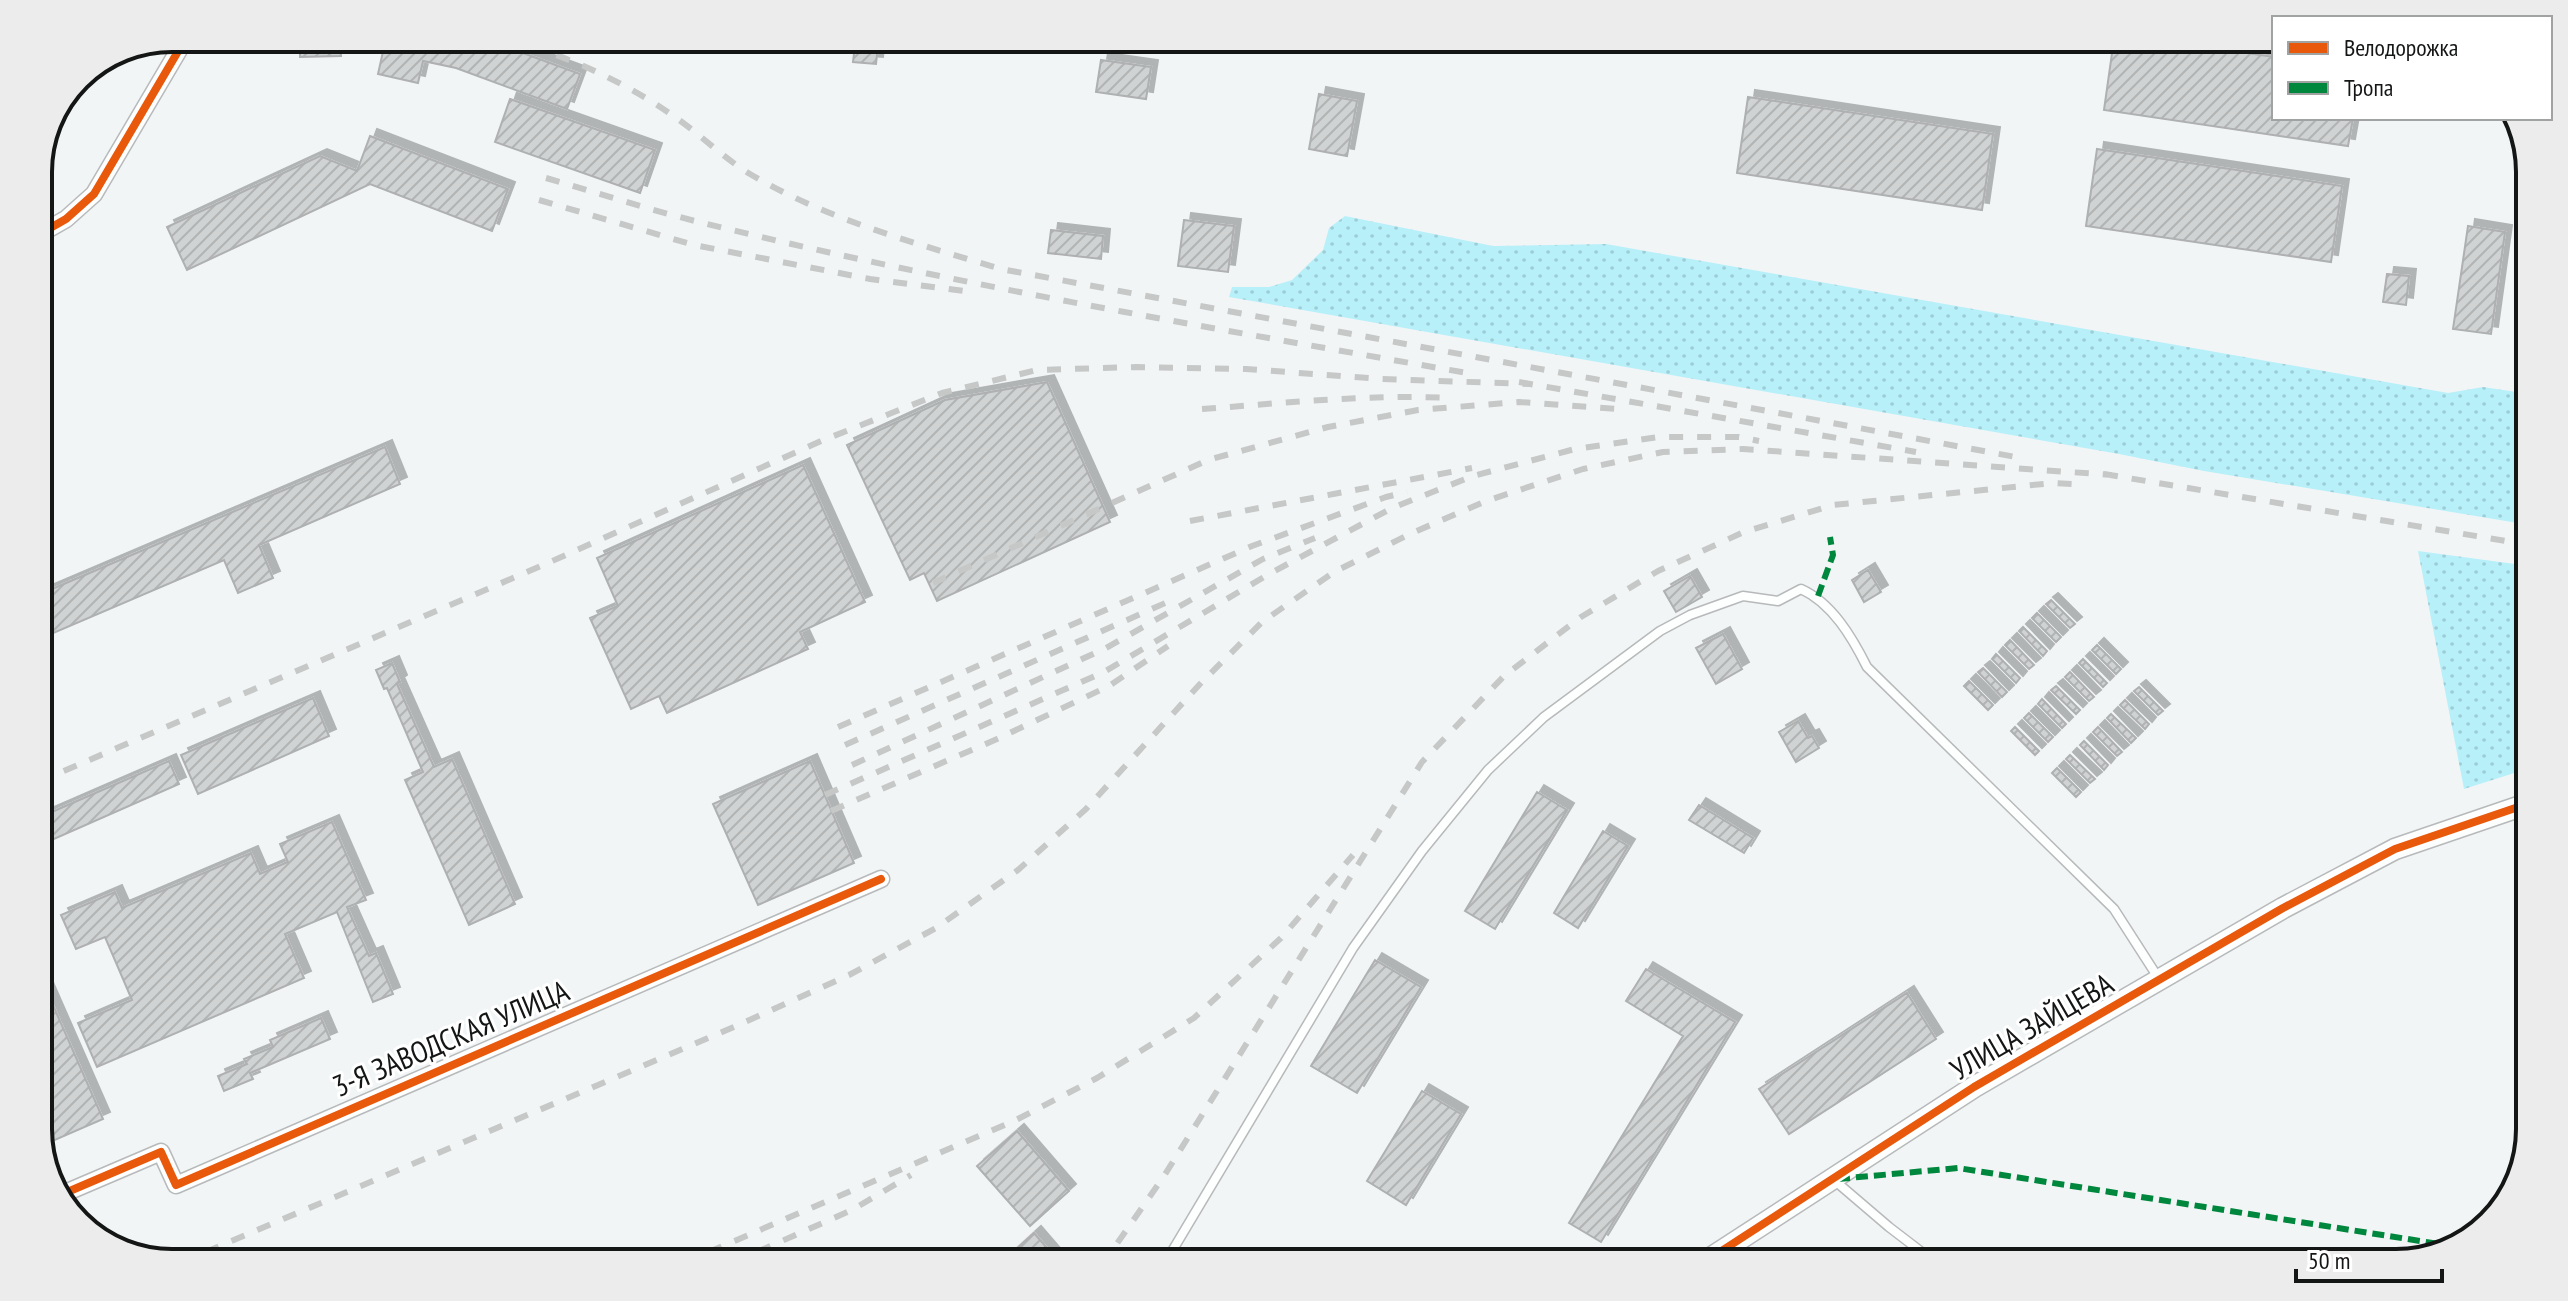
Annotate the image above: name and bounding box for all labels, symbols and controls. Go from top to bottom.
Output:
legend [2272,16,2552,120]
text: Велодорожка [2344,32,2458,63]
text: Тропа [2344,72,2393,103]
street label: УЛИЦА ЗАЙЦЕВА [1943,963,2120,1088]
street label: 3-Я ЗАВОДСКАЯ УЛИЦА [327,970,575,1105]
scale bar [2296,1233,2442,1283]
text: 50 m [2308,1245,2350,1276]

